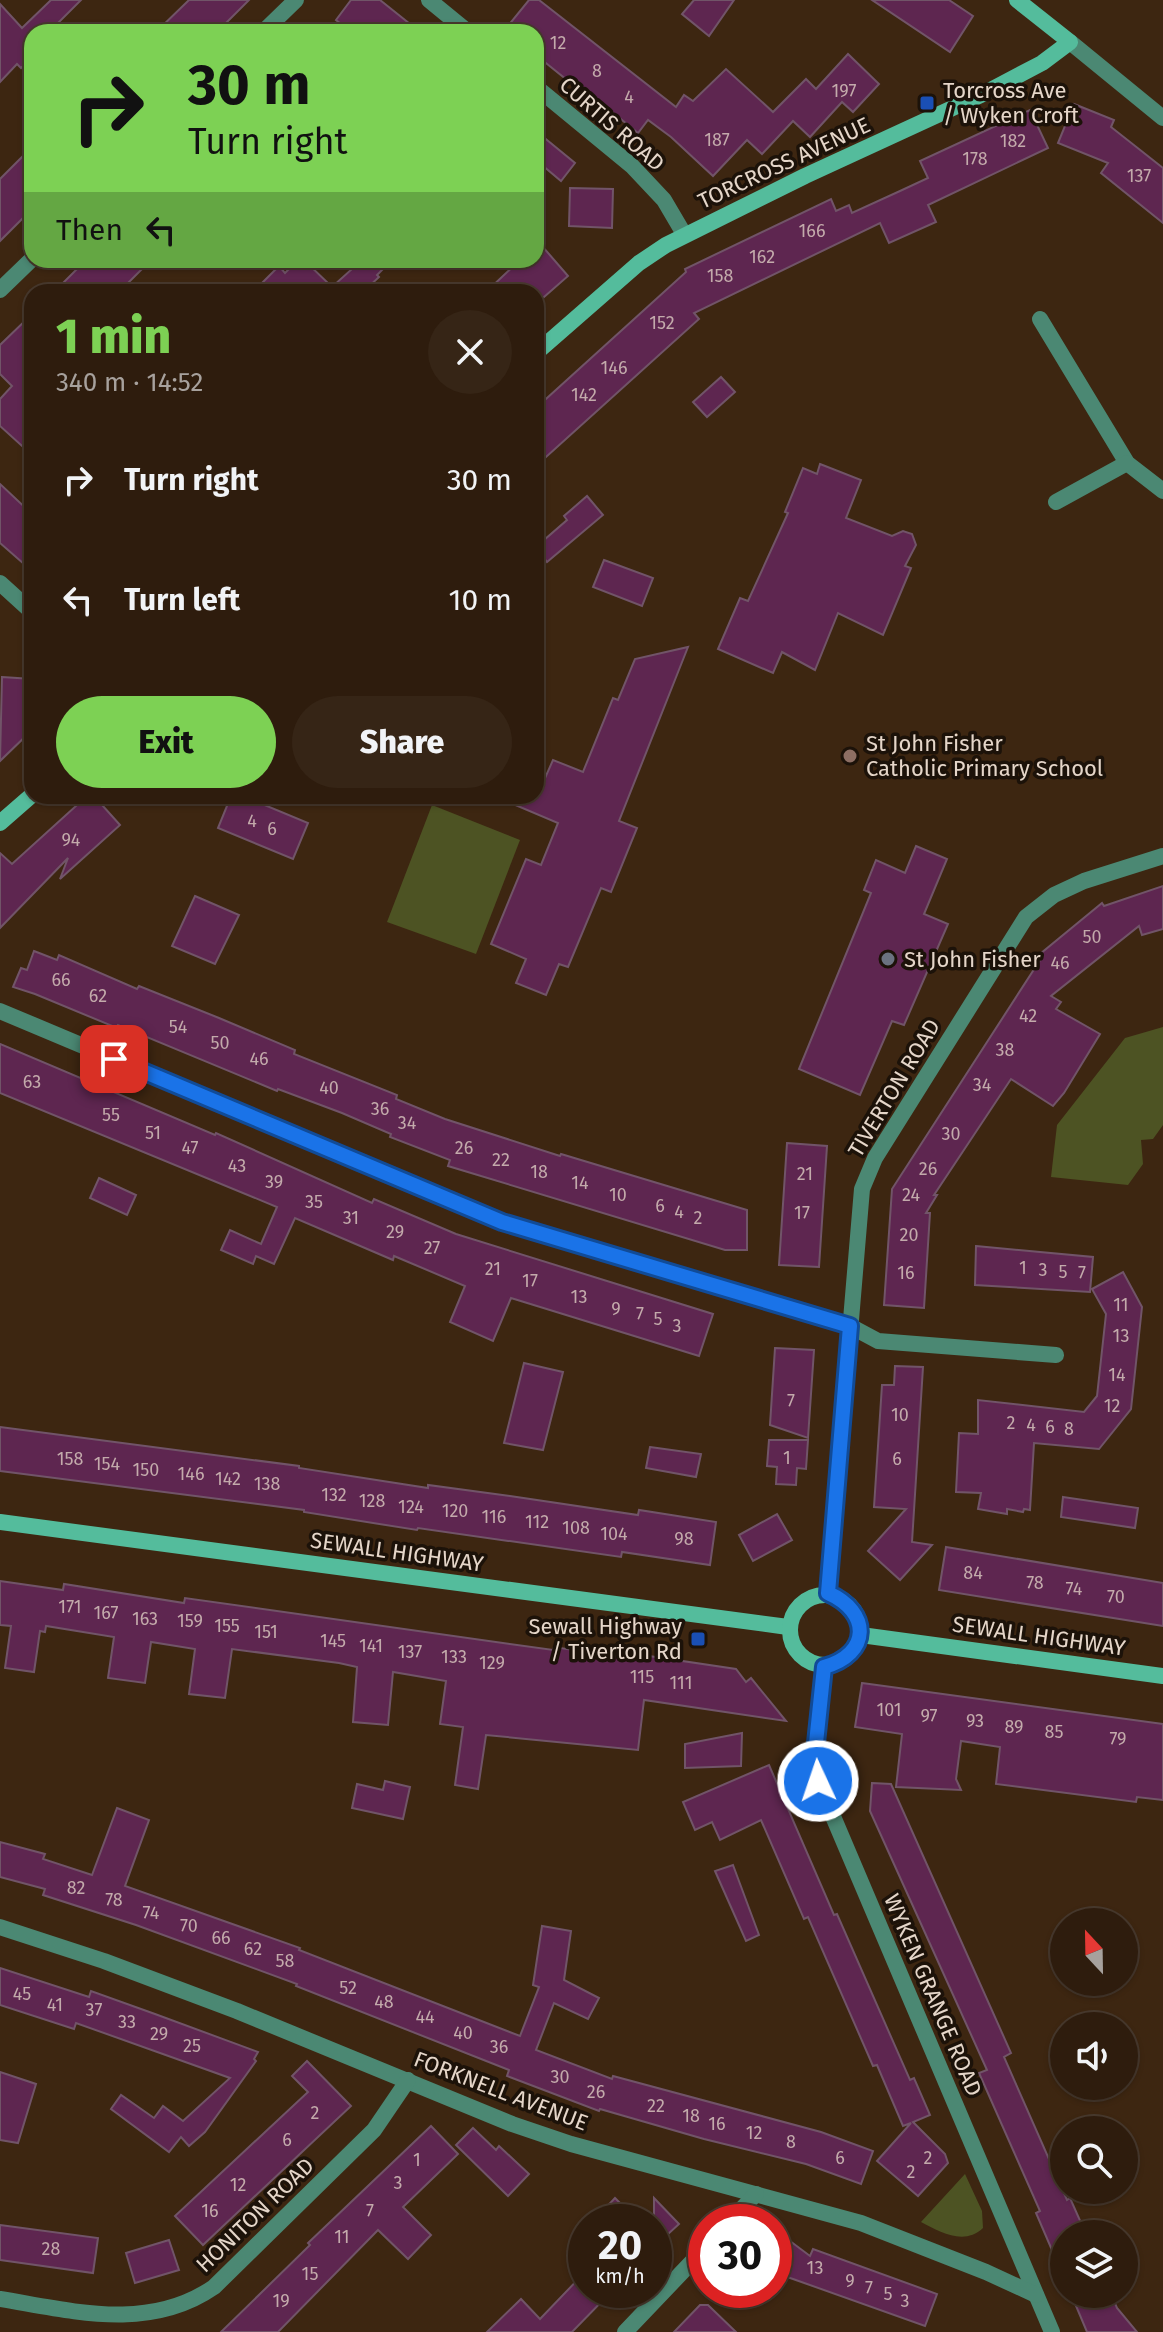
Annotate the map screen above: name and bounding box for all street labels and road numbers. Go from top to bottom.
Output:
street label: CURTIS ROAD [554,71,670,177]
street label: TORCROSS AVENUE [694,111,874,215]
street label: TIVERTON ROAD [842,1014,946,1162]
street label: SEWALL HIGHWAY [309,1526,485,1578]
street label: SEWALL HIGHWAY [951,1610,1127,1662]
street label: WYKEN GRANGE ROAD [878,1890,988,2100]
street label: FORKNELL AVENUE [410,2045,592,2137]
street label: HONITON ROAD [190,2152,320,2278]

